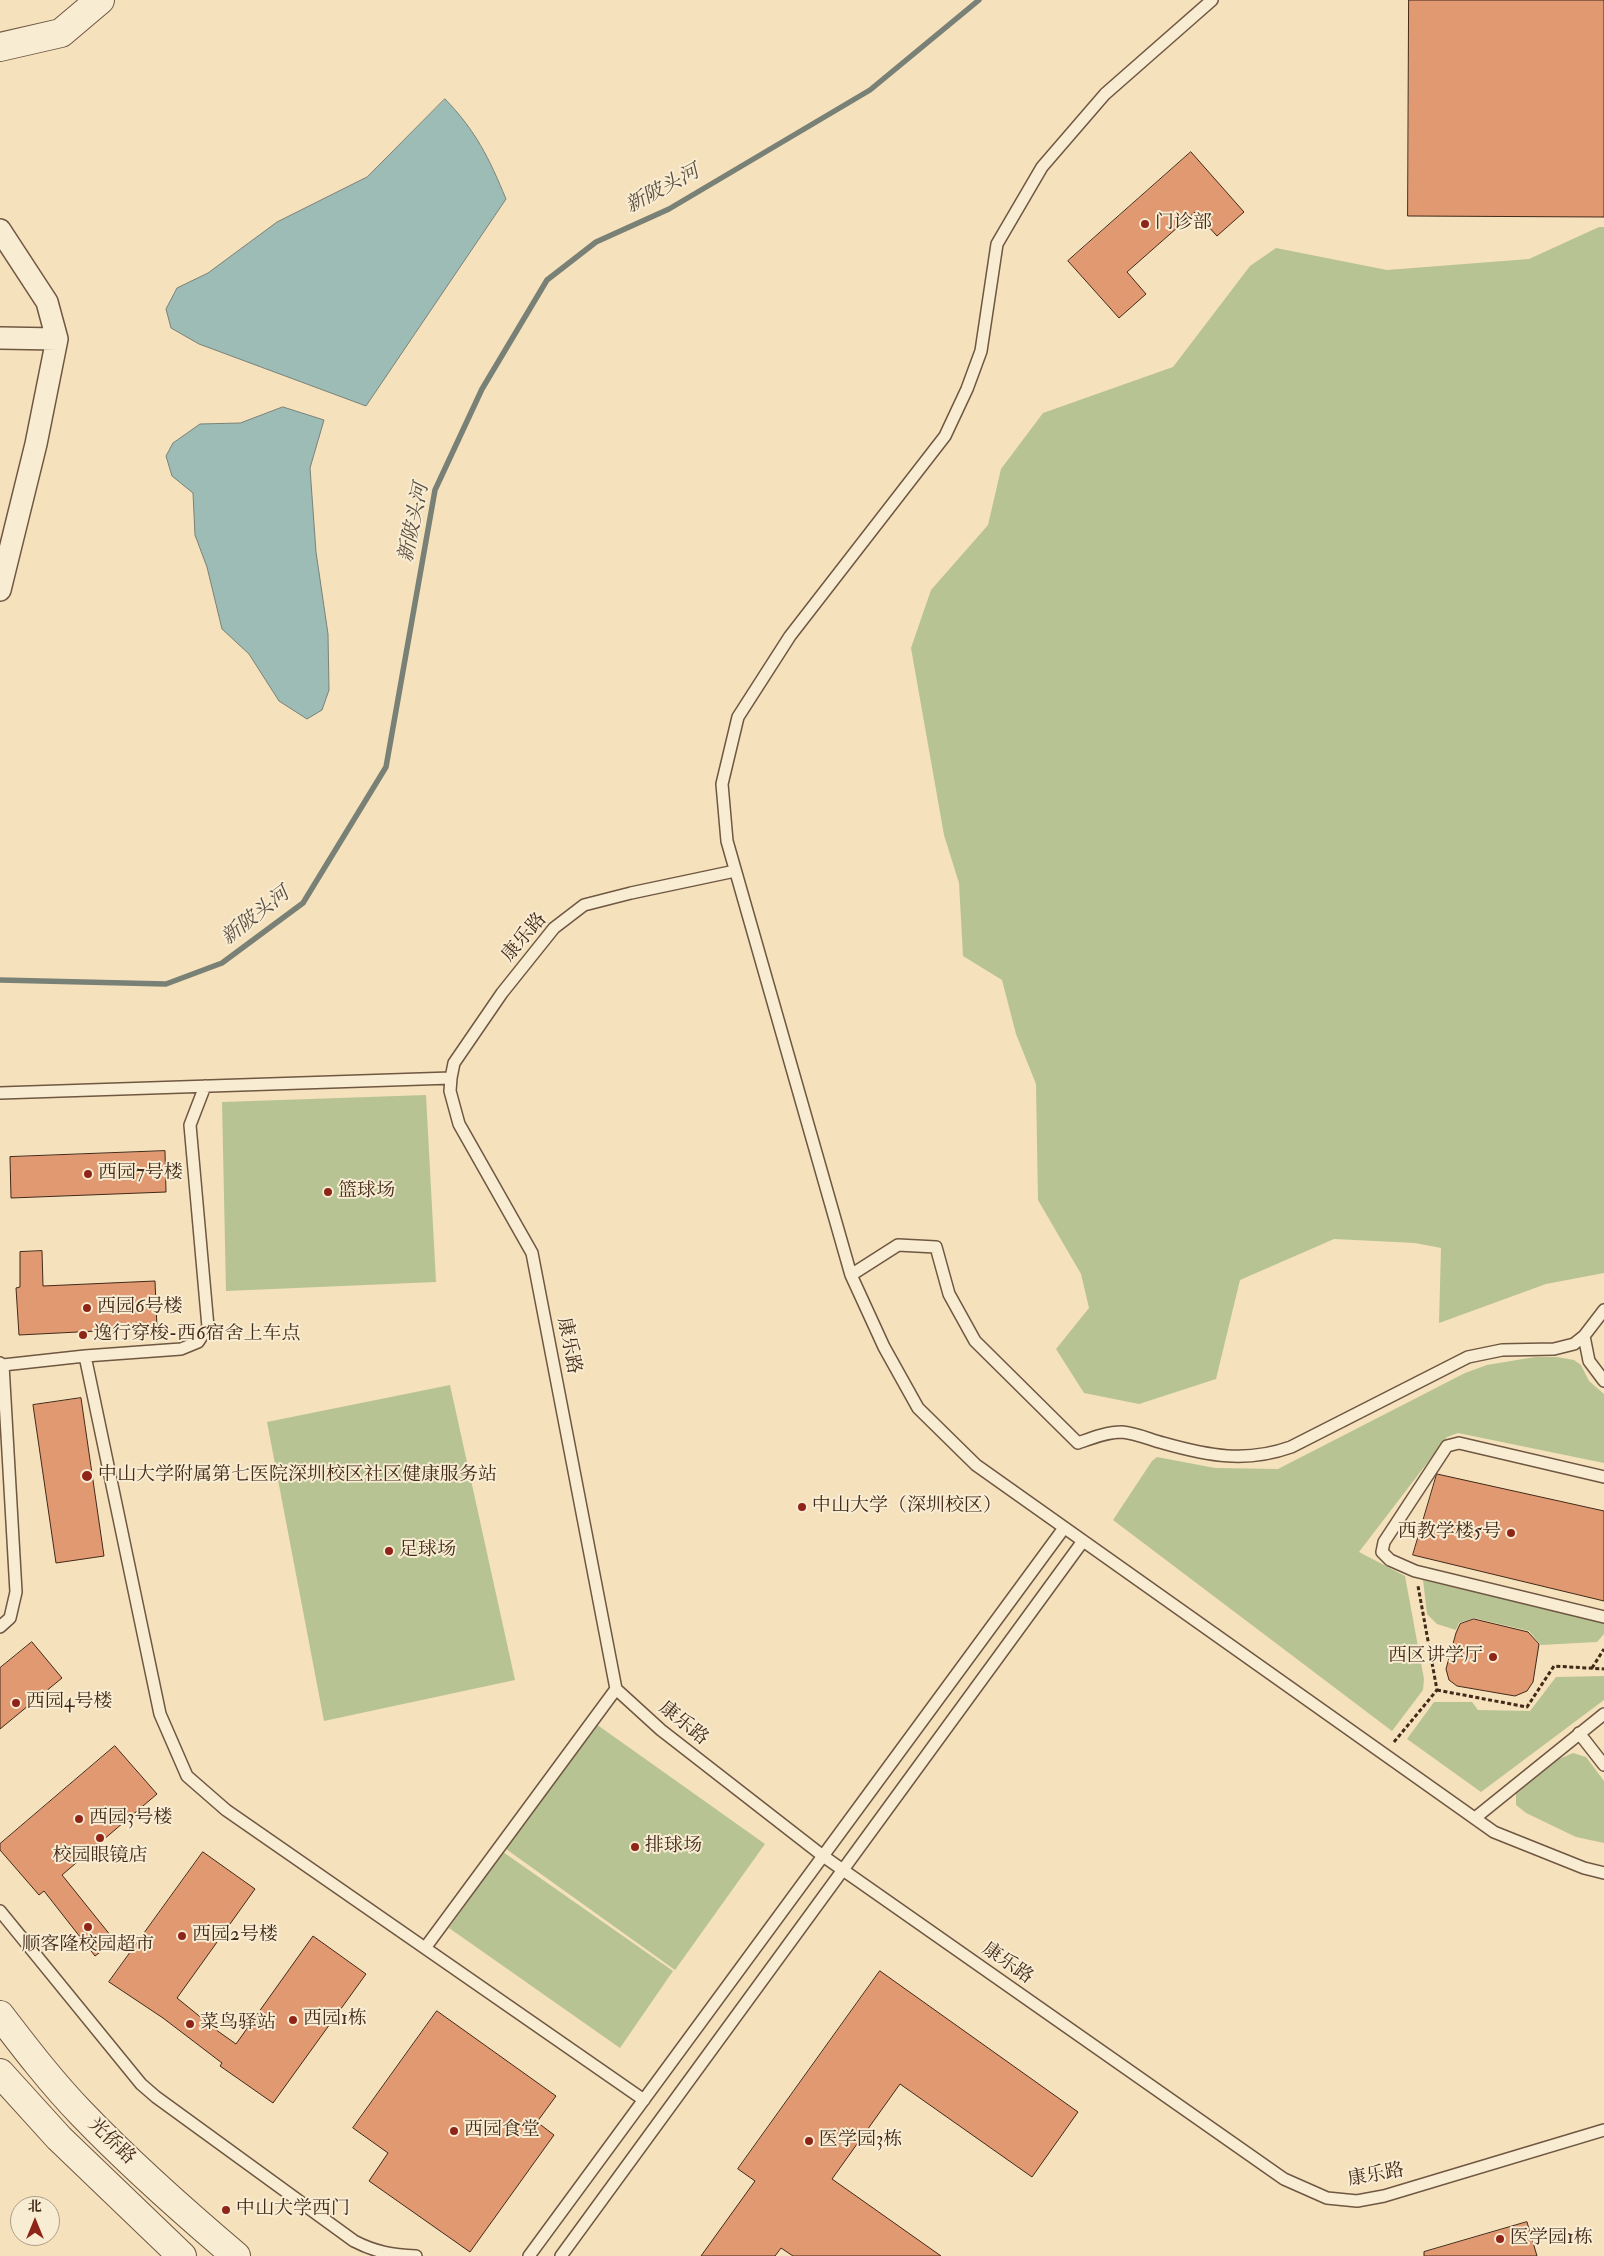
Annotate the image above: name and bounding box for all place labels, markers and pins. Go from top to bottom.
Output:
place label: 门诊部 [1155,213,1212,235]
marker: 门诊部 [1139,218,1151,230]
place label: 西园7号楼 [98,1163,183,1185]
marker: 西园7号楼 [82,1168,94,1180]
place label: 篮球场 [338,1181,395,1203]
marker: 篮球场 [322,1186,334,1198]
place label: 西园6号楼 [97,1297,183,1319]
marker: 西园6号楼 [81,1302,93,1314]
place label: 逸行穿梭-西6宿舍上车点 [93,1324,301,1346]
marker: 逸行穿梭-西6宿舍上车点 [77,1329,89,1341]
place label: 中山大学附属第七医院深圳校区社区健康服务站 [98,1465,497,1487]
marker: 中山大学附属第七医院深圳校区社区健康服务站 [80,1469,94,1483]
place label: 中山大学（深圳校区） [812,1496,1002,1518]
marker: 中山大学（深圳校区） [796,1501,808,1513]
place label: 西教学楼5号 [1398,1522,1501,1544]
marker: 西教学楼5号 [1505,1527,1517,1539]
place label: 足球场 [399,1540,456,1562]
marker: 足球场 [383,1545,395,1557]
place label: 西区讲学厅 [1388,1646,1483,1668]
marker: 西区讲学厅 [1487,1651,1499,1663]
place label: 西园4号楼 [26,1692,112,1714]
marker: 西园4号楼 [10,1697,22,1709]
place label: 西园3号楼 [89,1808,172,1830]
marker: 西园3号楼 [73,1813,85,1825]
marker: 校园眼镜店 [94,1832,106,1844]
place label: 排球场 [645,1836,702,1858]
marker: 排球场 [629,1841,641,1853]
place label: 校园眼镜店 [53,1846,147,1868]
marker: 顺客隆校园超市 [82,1921,94,1933]
place label: 西园2号楼 [192,1925,278,1947]
marker: 西园2号楼 [176,1930,188,1942]
place label: 顺客隆校园超市 [22,1935,154,1957]
place label: 西园1栋 [303,2009,367,2031]
place label: 菜鸟驿站 [200,2013,276,2035]
marker: 西园1栋 [287,2014,299,2026]
marker: 菜鸟驿站 [184,2018,196,2030]
place label: 西园食堂 [464,2120,540,2142]
marker: 西园食堂 [448,2125,460,2137]
place label: 医学园3栋 [819,2130,902,2152]
marker: 医学园3栋 [803,2135,815,2147]
place label: 中山大学西门 [236,2199,350,2221]
marker: 中山大学西门 [220,2204,232,2216]
place label: 医学园1栋 [1510,2228,1593,2250]
marker: 医学园1栋 [1494,2233,1506,2245]

